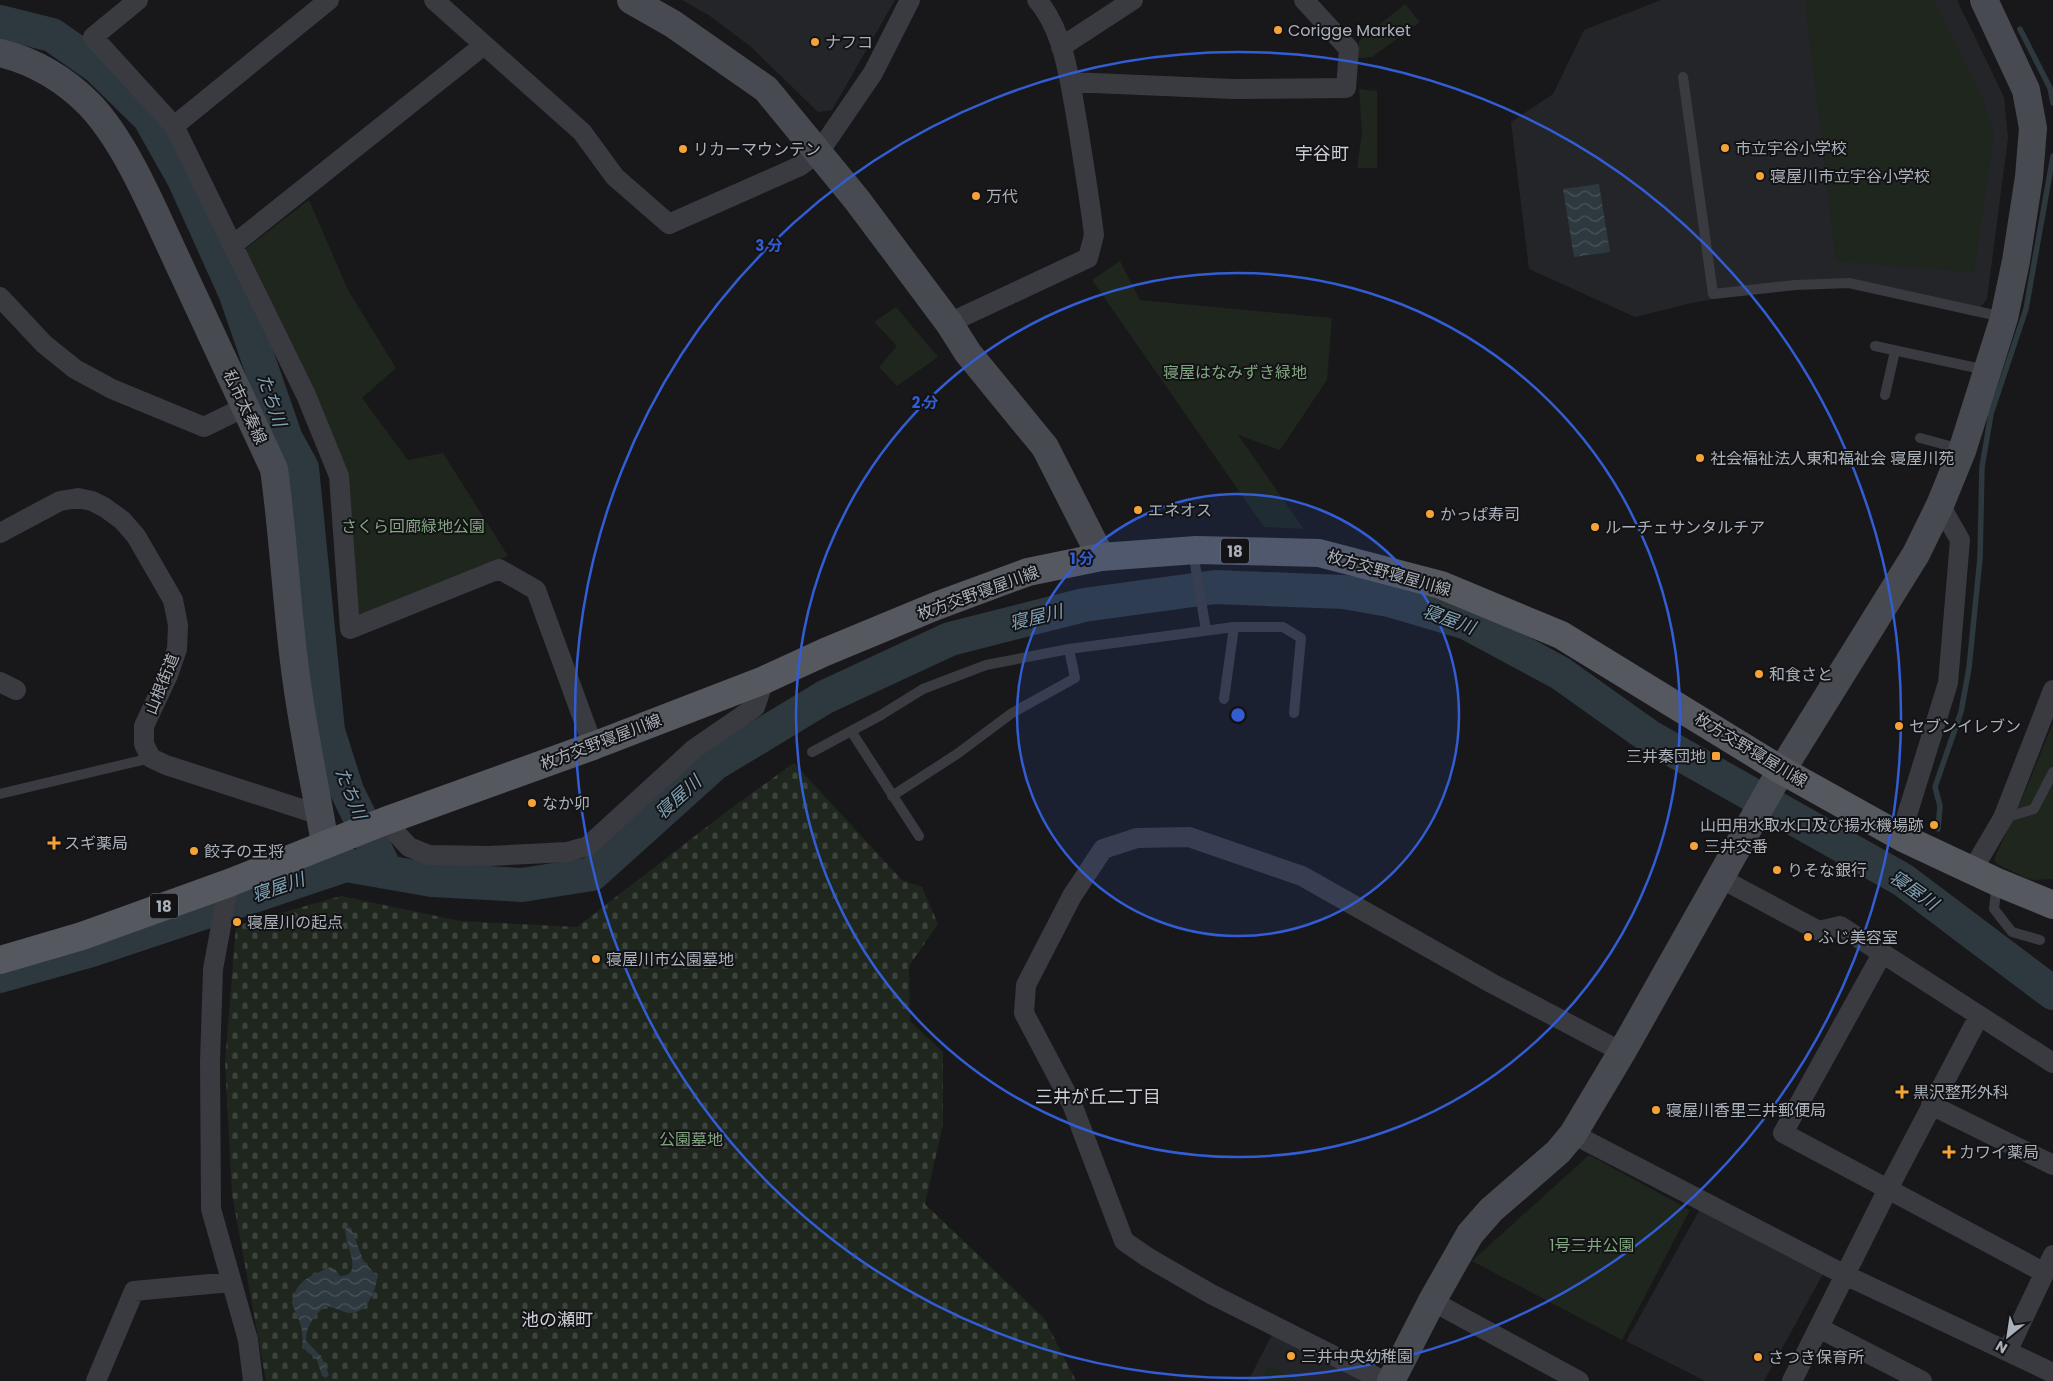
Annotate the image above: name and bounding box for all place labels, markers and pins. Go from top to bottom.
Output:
place label: Corigge Market [1288,19,1411,42]
marker: Corigge Market [1272,24,1284,36]
place label: ナフコ [825,31,873,54]
marker: ナフコ [809,36,821,48]
place label: 市立宇谷小学校 [1735,137,1847,160]
place label: リカーマウンテン [693,138,821,161]
marker: 市立宇谷小学校 [1719,142,1731,154]
marker: リカーマウンテン [677,143,689,155]
place label: 寝屋川市立宇谷小学校 [1770,165,1930,188]
marker: 寝屋川市立宇谷小学校 [1754,170,1766,182]
place label: 万代 [986,185,1018,208]
marker: 万代 [970,190,982,202]
place label: 社会福祉法人東和福祉会 寝屋川苑 [1710,447,1954,470]
marker: 社会福祉法人東和福祉会 寝屋川苑 [1694,452,1706,464]
place label: エネオス [1148,499,1212,522]
place label: かっぱ寿司 [1440,503,1520,526]
marker: エネオス [1132,504,1144,516]
marker: かっぱ寿司 [1424,508,1436,520]
place label: ルーチェサンタルチア [1605,516,1765,539]
marker: ルーチェサンタルチア [1589,521,1601,533]
place label: 和食さと [1769,663,1833,686]
marker: 和食さと [1753,668,1765,680]
centre of rings [1229,706,1247,724]
place label: セブンイレブン [1909,715,2021,738]
marker: セブンイレブン [1893,720,1905,732]
place label: 三井秦団地 [1626,745,1706,768]
marker: 三井秦団地 [1710,750,1722,762]
place label: なか卯 [542,792,590,815]
marker: なか卯 [526,797,538,809]
place label: 山田用水取水口及び揚水機場跡 [1700,814,1924,837]
marker: 山田用水取水口及び揚水機場跡 [1928,819,1940,831]
place label: スギ薬局 [64,832,128,855]
place label: 三井交番 [1704,835,1768,858]
marker: スギ薬局 [48,837,60,849]
place label: 餃子の王将 [204,840,284,863]
marker: 三井交番 [1688,840,1700,852]
marker: 餃子の王将 [188,845,200,857]
place label: りそな銀行 [1787,859,1867,882]
marker: りそな銀行 [1771,864,1783,876]
place label: 寝屋川の起点 [247,911,343,934]
marker: 寝屋川の起点 [231,916,243,928]
place label: ふじ美容室 [1818,926,1898,949]
marker: ふじ美容室 [1802,931,1814,943]
place label: 寝屋川市公園墓地 [606,948,734,971]
marker: 寝屋川市公園墓地 [590,953,602,965]
place label: 黒沢整形外科 [1913,1081,2009,1104]
marker: 黒沢整形外科 [1895,1085,1909,1099]
place label: 寝屋川香里三井郵便局 [1666,1099,1826,1122]
marker: 寝屋川香里三井郵便局 [1650,1104,1662,1116]
place label: カワイ薬局 [1959,1141,2039,1164]
marker: カワイ薬局 [1943,1146,1955,1158]
place label: 三井中央幼稚園 [1301,1345,1413,1368]
place label: さつき保育所 [1768,1346,1864,1369]
marker: 三井中央幼稚園 [1285,1350,1297,1362]
marker: さつき保育所 [1752,1351,1764,1363]

